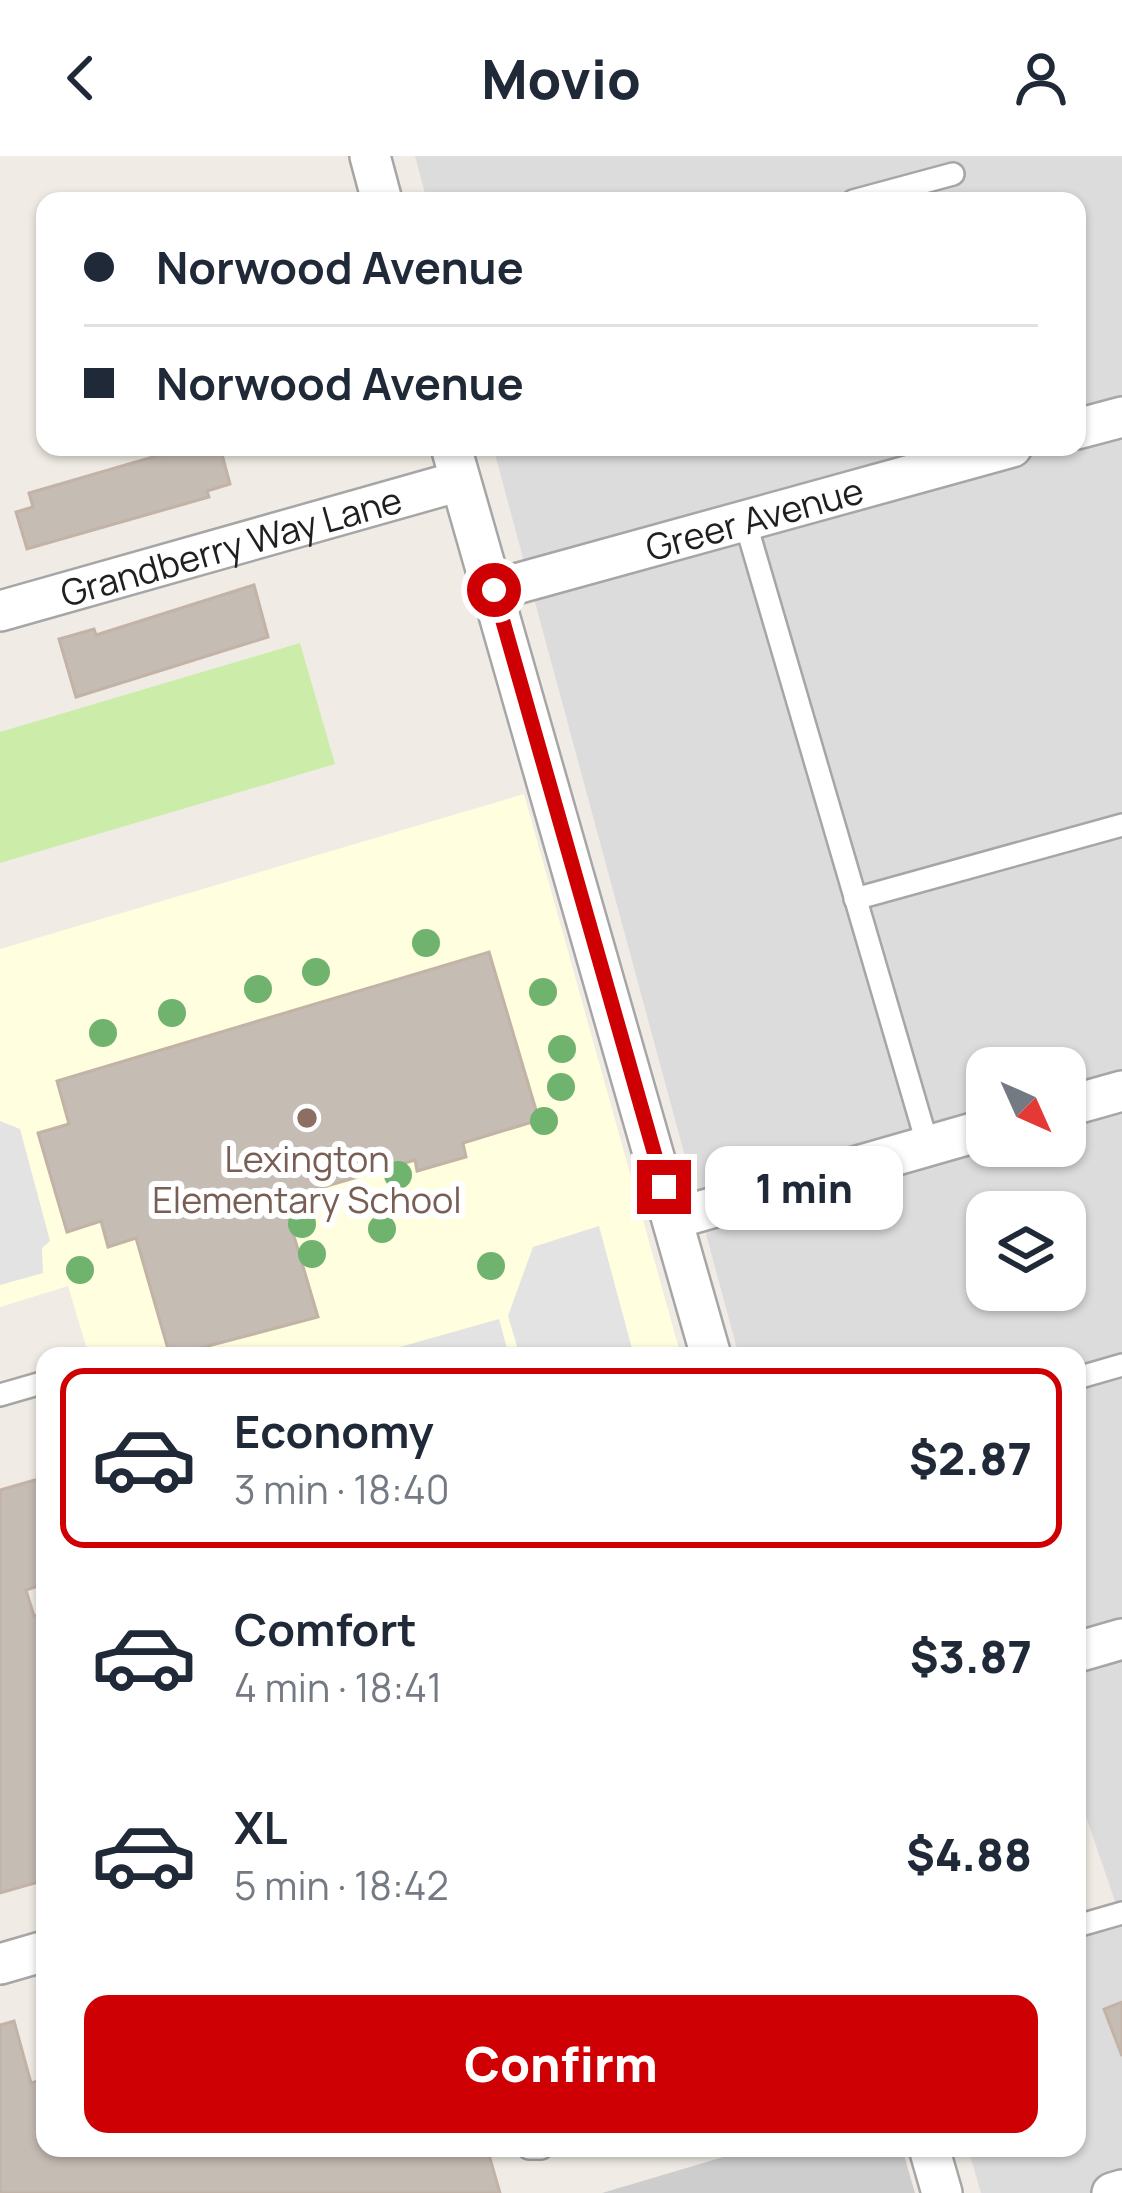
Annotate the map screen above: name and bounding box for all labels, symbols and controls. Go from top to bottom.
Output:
text: Movio [481,41,641,115]
icon: back [48,45,114,111]
icon: person [1008,45,1074,111]
text: Norwood Avenue [156,236,524,298]
text: Norwood Avenue [156,352,524,414]
street label: Greer Avenue [640,465,869,572]
street label: Grandberry Way Lane [55,474,407,617]
route start [467,563,521,617]
north arrow [966,1047,1086,1167]
map controls [966,1047,1086,1311]
marker: Lexington Elementary School [294,1105,320,1131]
place label: Lexington Elementary School [152,1134,462,1224]
callout: 1 min [706,1145,904,1229]
route end [637,1160,691,1214]
text: 1 min [755,1161,853,1215]
button: layers [966,1191,1086,1311]
text: Economy [234,1400,434,1462]
icon: car [90,1404,198,1512]
text: $2.87 [909,1427,1032,1489]
text: 3 min · 18:40 [234,1462,449,1516]
text: Comfort [234,1598,417,1660]
icon: car [90,1602,198,1710]
text: $3.87 [910,1625,1032,1687]
text: 4 min · 18:41 [234,1660,442,1714]
text: XL [234,1796,288,1858]
icon: car [90,1800,198,1908]
text: $4.88 [906,1823,1032,1885]
text: 5 min · 18:42 [234,1858,449,1912]
button: Confirm [84,1995,1038,2133]

